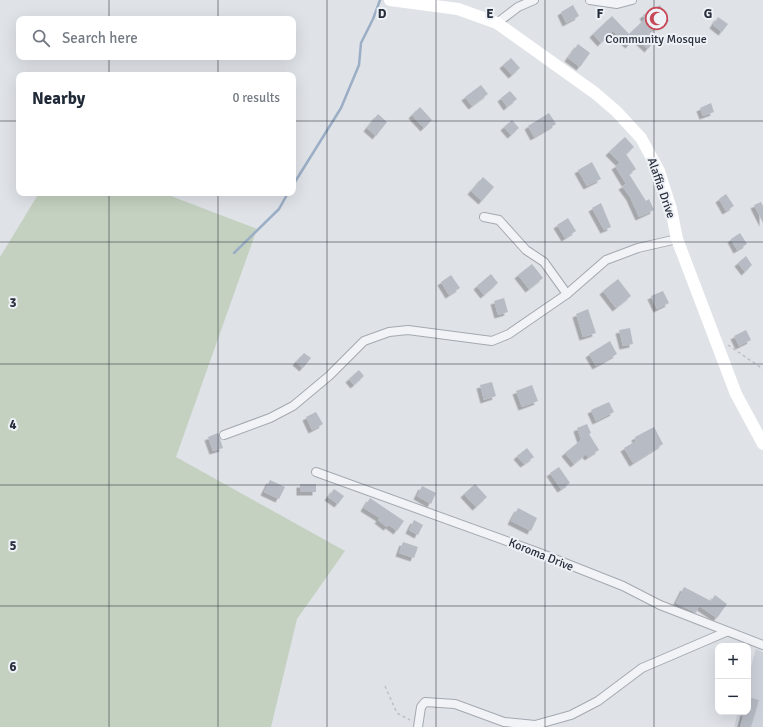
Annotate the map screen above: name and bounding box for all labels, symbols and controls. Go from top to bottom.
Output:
mosque icon: Community Mosque [643,5,669,31]
text: D [378,6,387,22]
text: E [486,6,494,22]
text: F [597,6,604,22]
text: G [704,6,712,22]
search box [16,16,296,60]
icon: search [30,27,52,49]
text: Search here [62,29,138,47]
place label: Community Mosque [605,32,707,47]
text: Nearby [32,88,85,109]
text: 0 results [232,90,280,106]
street label: Alaffia Drive [644,156,678,220]
text: 3 [9,295,17,311]
text: 4 [9,417,17,433]
street label: Koroma Drive [506,535,576,575]
text: 5 [9,538,17,554]
map controls [715,643,751,715]
button: + [715,643,751,679]
text: 6 [9,659,17,675]
button: − [715,679,751,715]

